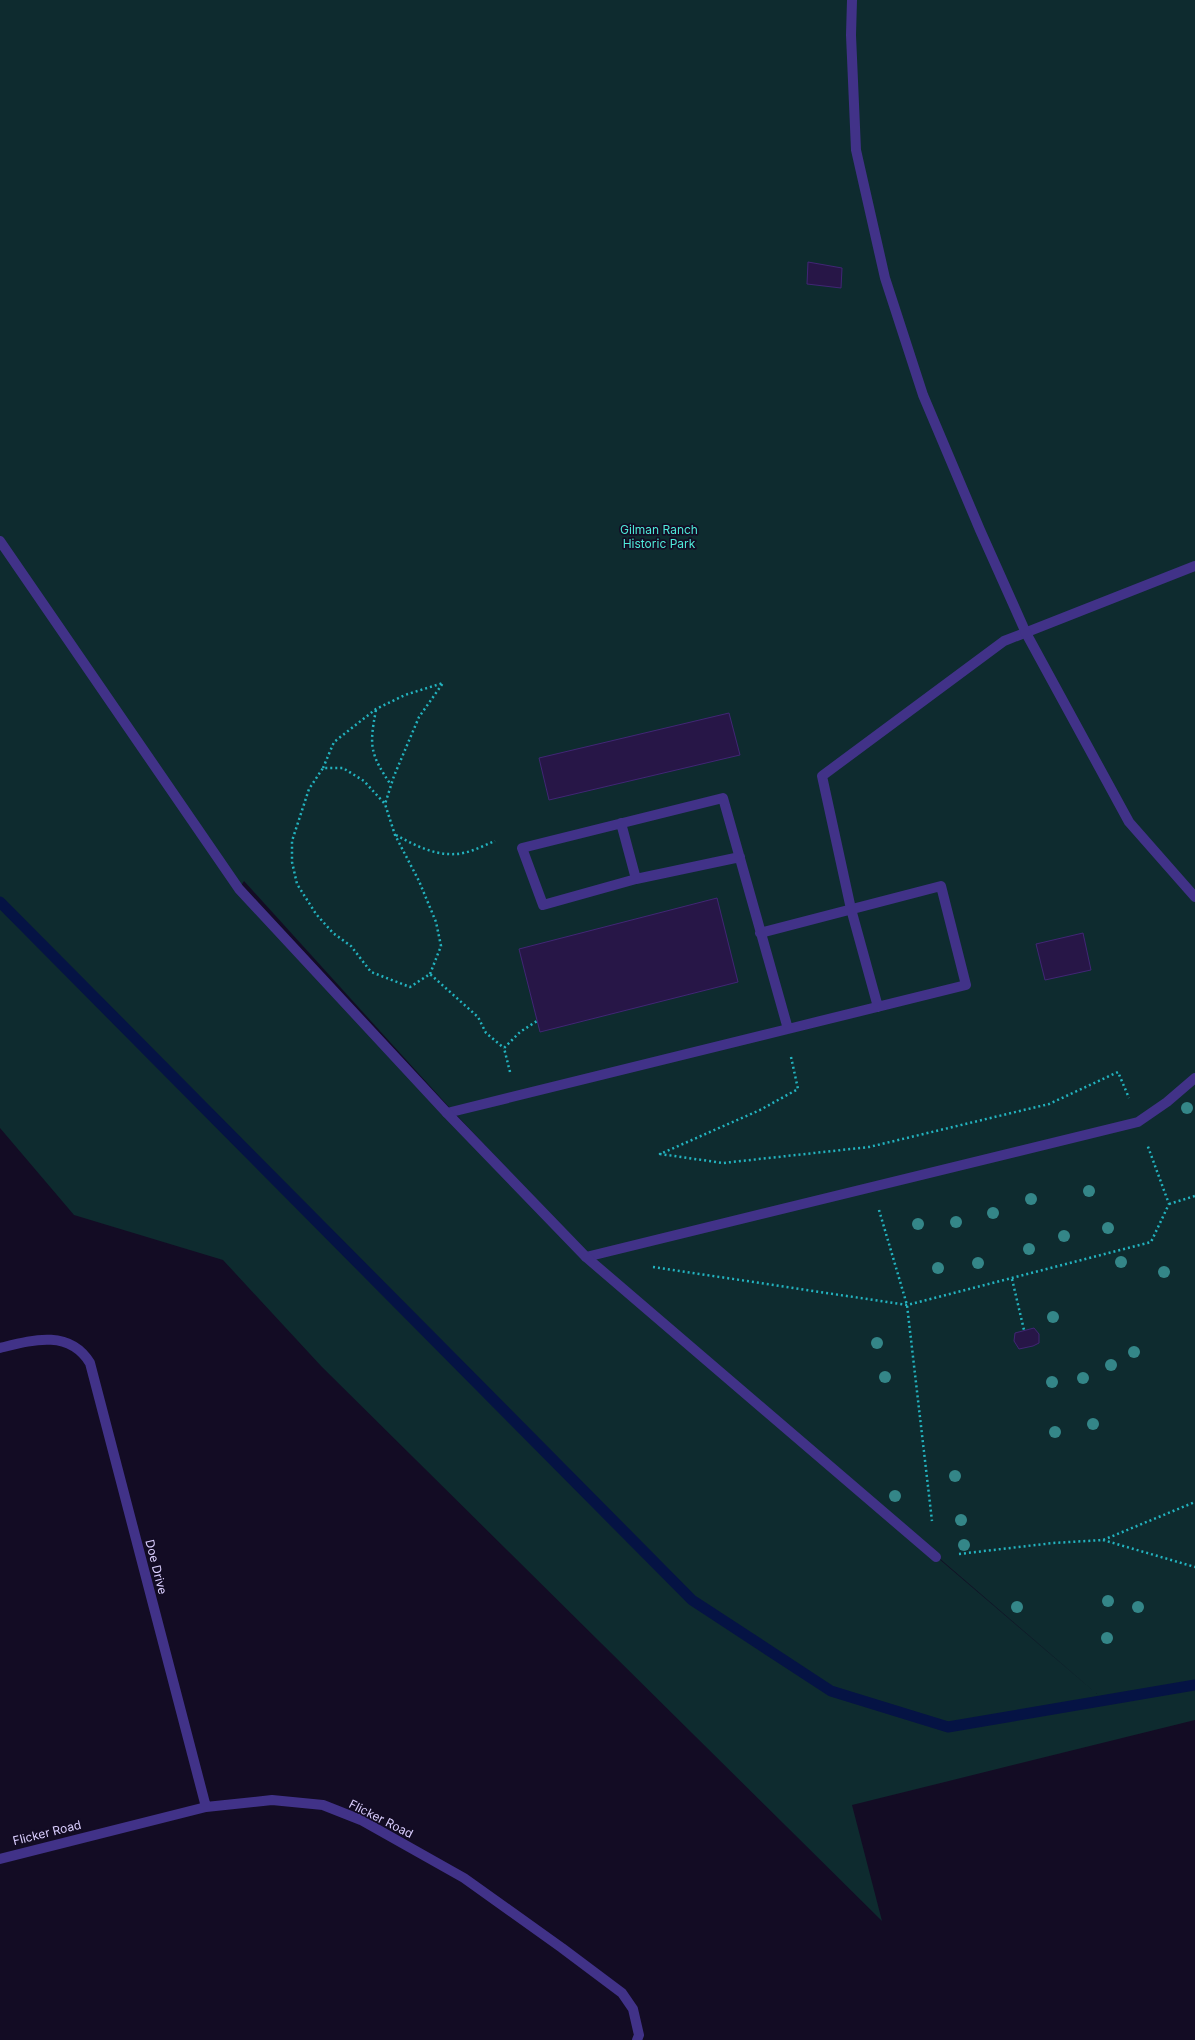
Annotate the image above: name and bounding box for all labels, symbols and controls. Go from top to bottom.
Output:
park label: Gilman Ranch Historic Park [620,522,698,551]
street label: Doe Drive [142,1538,171,1596]
street label: Flicker Road [347,1796,416,1841]
street label: Flicker Road [11,1817,83,1848]

